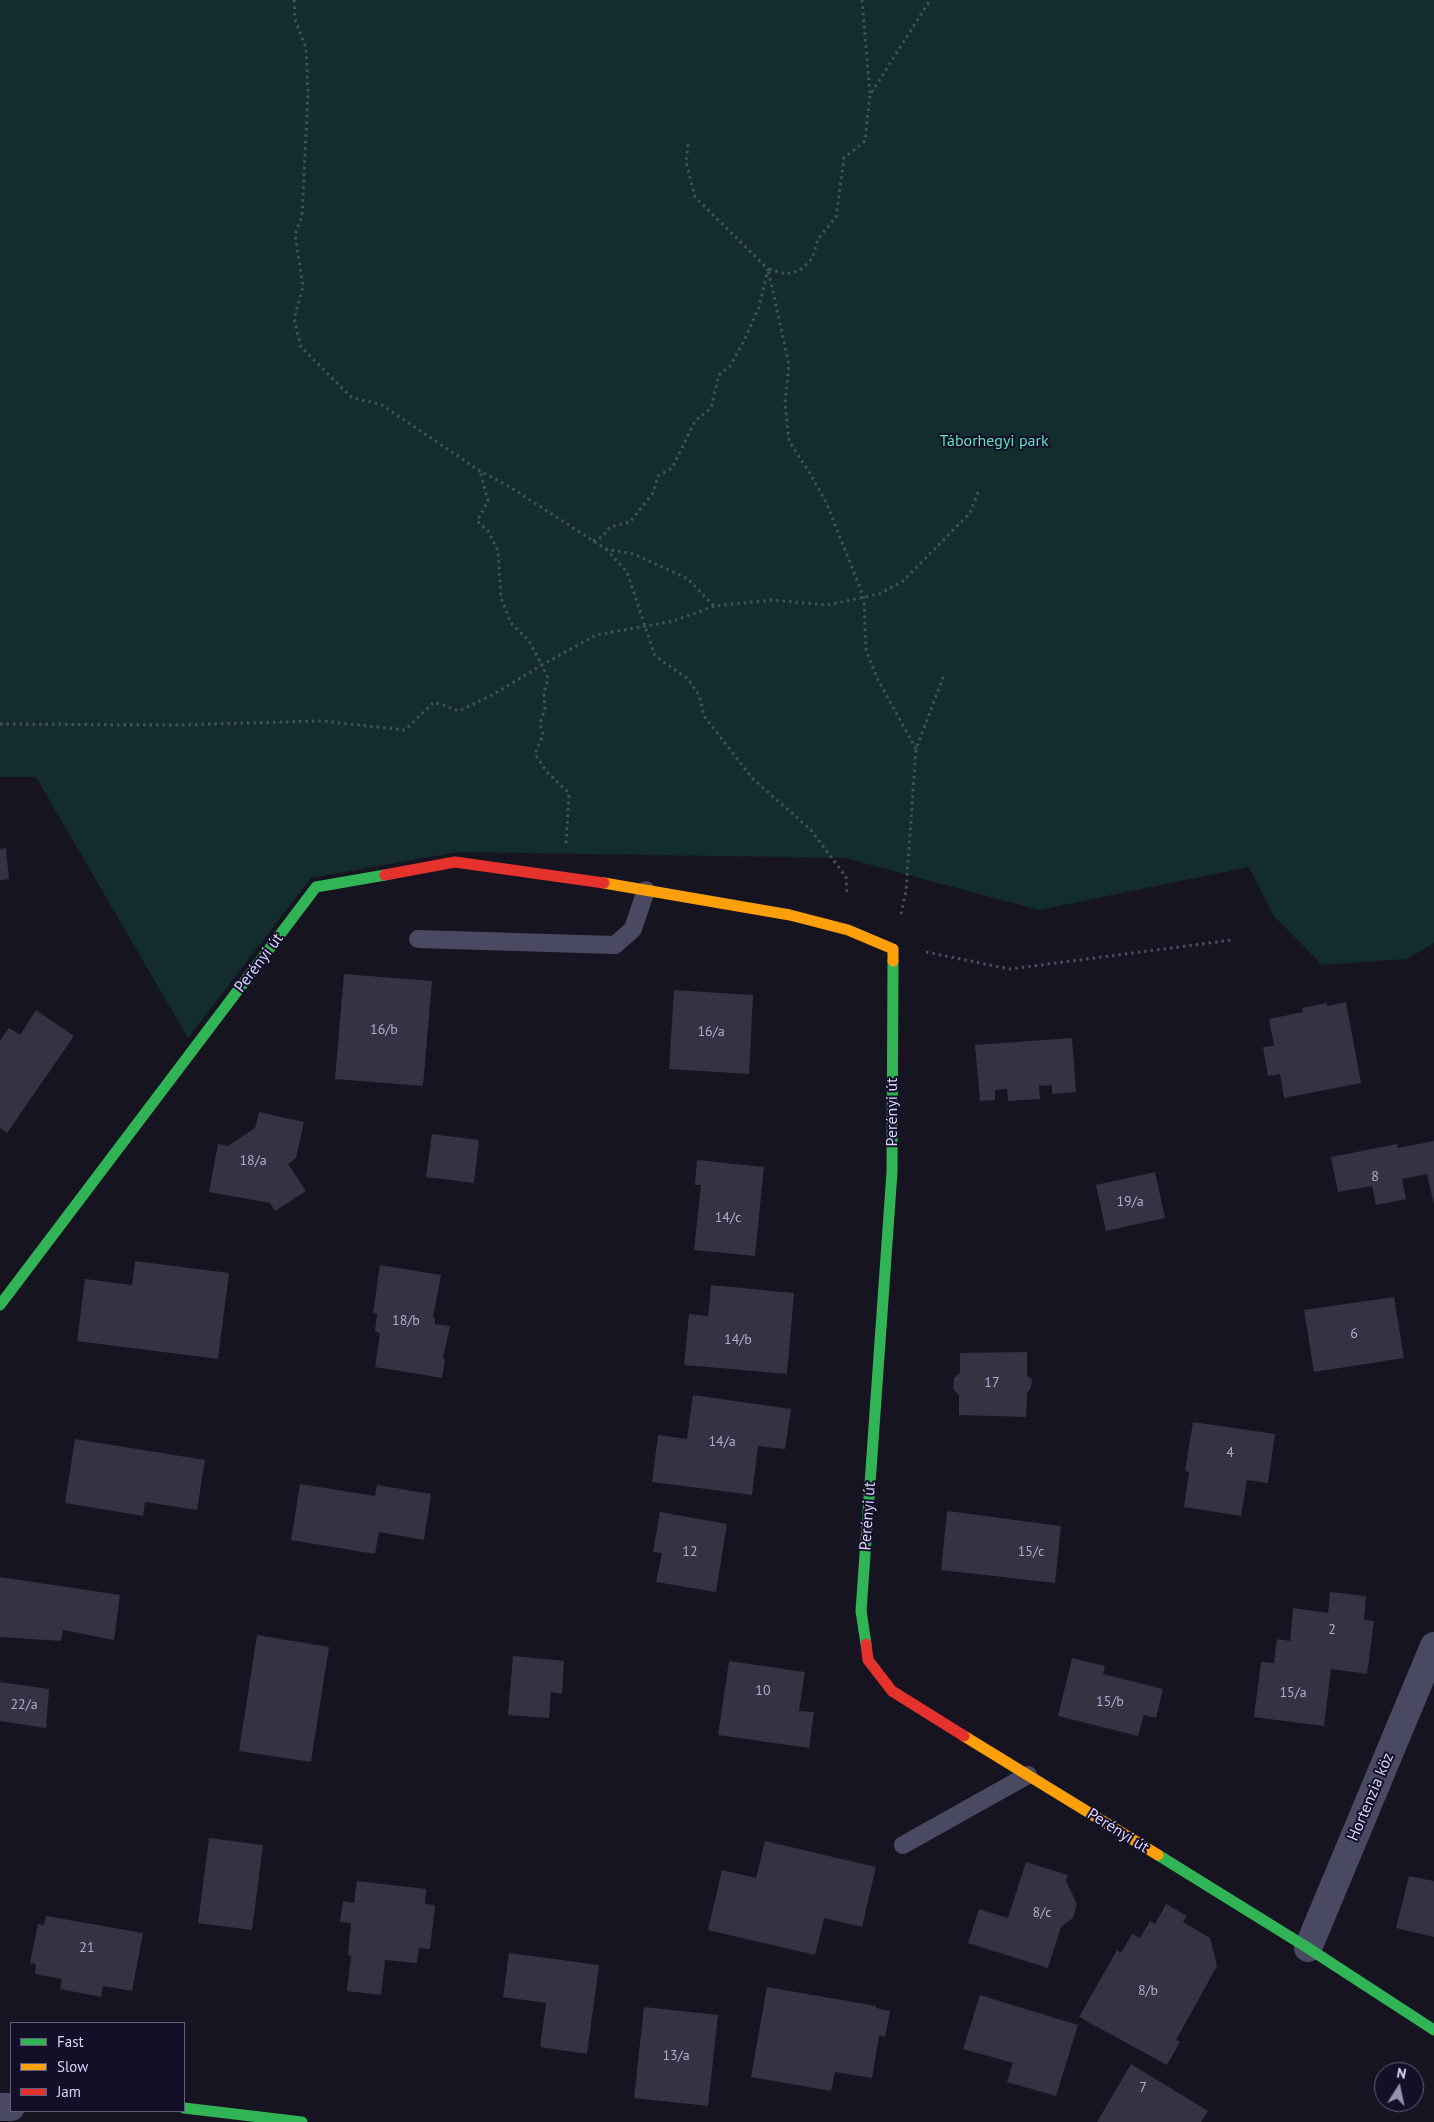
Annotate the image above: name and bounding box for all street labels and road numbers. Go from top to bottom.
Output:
street label: Perényi út [231,930,287,996]
street label: Perényi út [882,1078,902,1146]
street label: Perényi út [856,1481,880,1551]
street label: Hortenzia köz [1344,1750,1398,1844]
street label: Perényi út [1084,1805,1152,1857]

